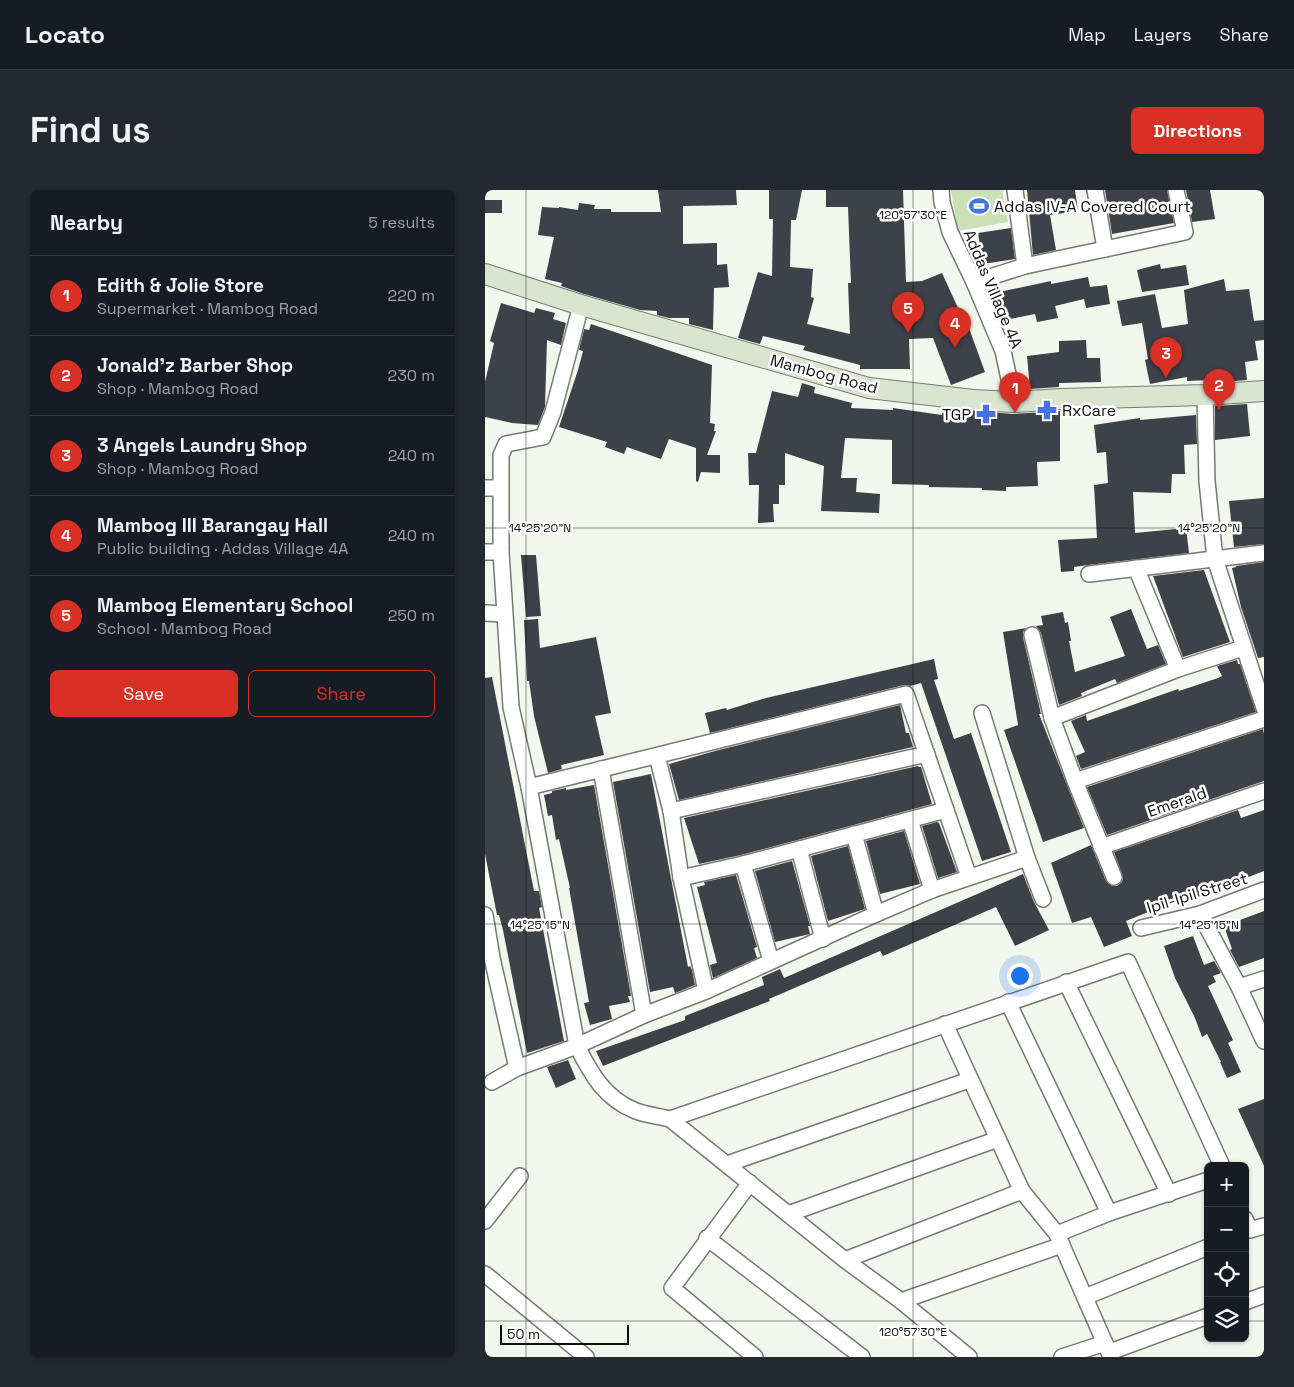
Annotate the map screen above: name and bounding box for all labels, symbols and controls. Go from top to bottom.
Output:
text: Locato [25,19,105,50]
text: Map [1068,23,1106,46]
text: Layers [1134,23,1191,46]
text: Share [1219,23,1269,46]
button: Directions [1131,107,1264,154]
text: Find us [30,108,151,152]
sports icon: Addas IV-A Covered Court [968,195,990,217]
place label: Addas IV-A Covered Court [994,196,1191,217]
text: 120°57'30"E [879,207,947,223]
text: Nearby [50,209,123,236]
text: 5 results [368,212,435,233]
street label: Addas Village 4A [959,227,1027,351]
text: Edith & Jolie Store [97,273,264,298]
text: 1 [62,285,70,306]
text: 220 m [388,285,435,306]
pin: 5 [892,292,924,333]
text: Supermarket · Mambog Road [97,298,318,319]
pin: 4 [939,307,971,348]
pin: 3 [1150,337,1182,378]
street label: Mambog Road [768,350,880,398]
text: Jonald'z Barber Shop [97,353,293,378]
text: 2 [61,365,71,386]
text: 230 m [388,365,435,386]
pin: 2 [1203,369,1235,410]
pin: 1 [999,372,1031,413]
text: Shop · Mambog Road [97,378,259,399]
pharmacy icon: RxCare [1036,399,1058,421]
place label: RxCare [1062,400,1116,421]
pharmacy icon: TGP [975,403,997,425]
place label: TGP [942,404,971,425]
text: 3 Angels Laundry Shop [97,433,307,458]
text: 3 [61,445,71,466]
text: 240 m [388,445,435,466]
text: Shop · Mambog Road [97,458,259,479]
text: Mambog III Barangay Hall [97,513,328,538]
text: 14°25'20"N [509,520,571,536]
text: 14°25'20"N [1178,520,1240,536]
text: 4 [61,525,71,546]
text: 240 m [388,525,435,546]
text: Public building · Addas Village 4A [97,538,348,559]
text: Mambog Elementary School [97,593,353,618]
text: 5 [61,605,71,626]
text: 250 m [388,605,435,626]
text: School · Mambog Road [97,618,272,639]
button: Save [50,670,238,717]
button: Share [248,670,435,717]
street label: Emerald [1145,782,1209,822]
street label: Ipil-Ipil Street [1144,868,1250,918]
text: 14°25'15"N [510,917,570,933]
text: 14°25'15"N [1179,917,1239,933]
your location [1007,963,1033,989]
map controls [1204,1162,1249,1342]
button: + [1204,1162,1249,1207]
button: − [1204,1207,1249,1252]
button: locate [1204,1252,1249,1297]
button: layers [1204,1297,1249,1342]
scale bar [500,1322,629,1345]
text: 120°57'30"E [879,1324,947,1340]
text: 50 m [507,1325,540,1343]

